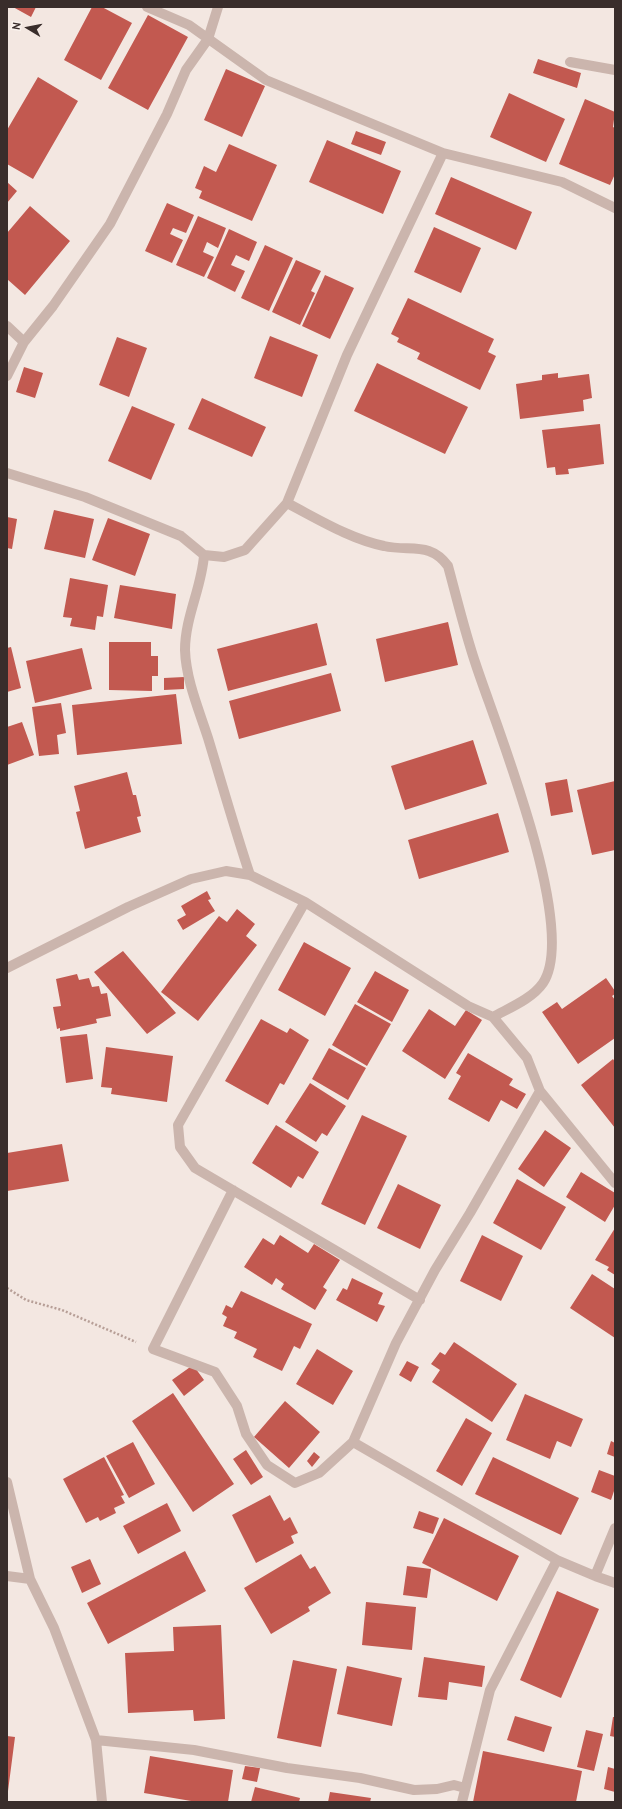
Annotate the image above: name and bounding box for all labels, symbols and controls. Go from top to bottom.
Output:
north arrow [8,8,48,48]
text: N [9,21,24,31]

